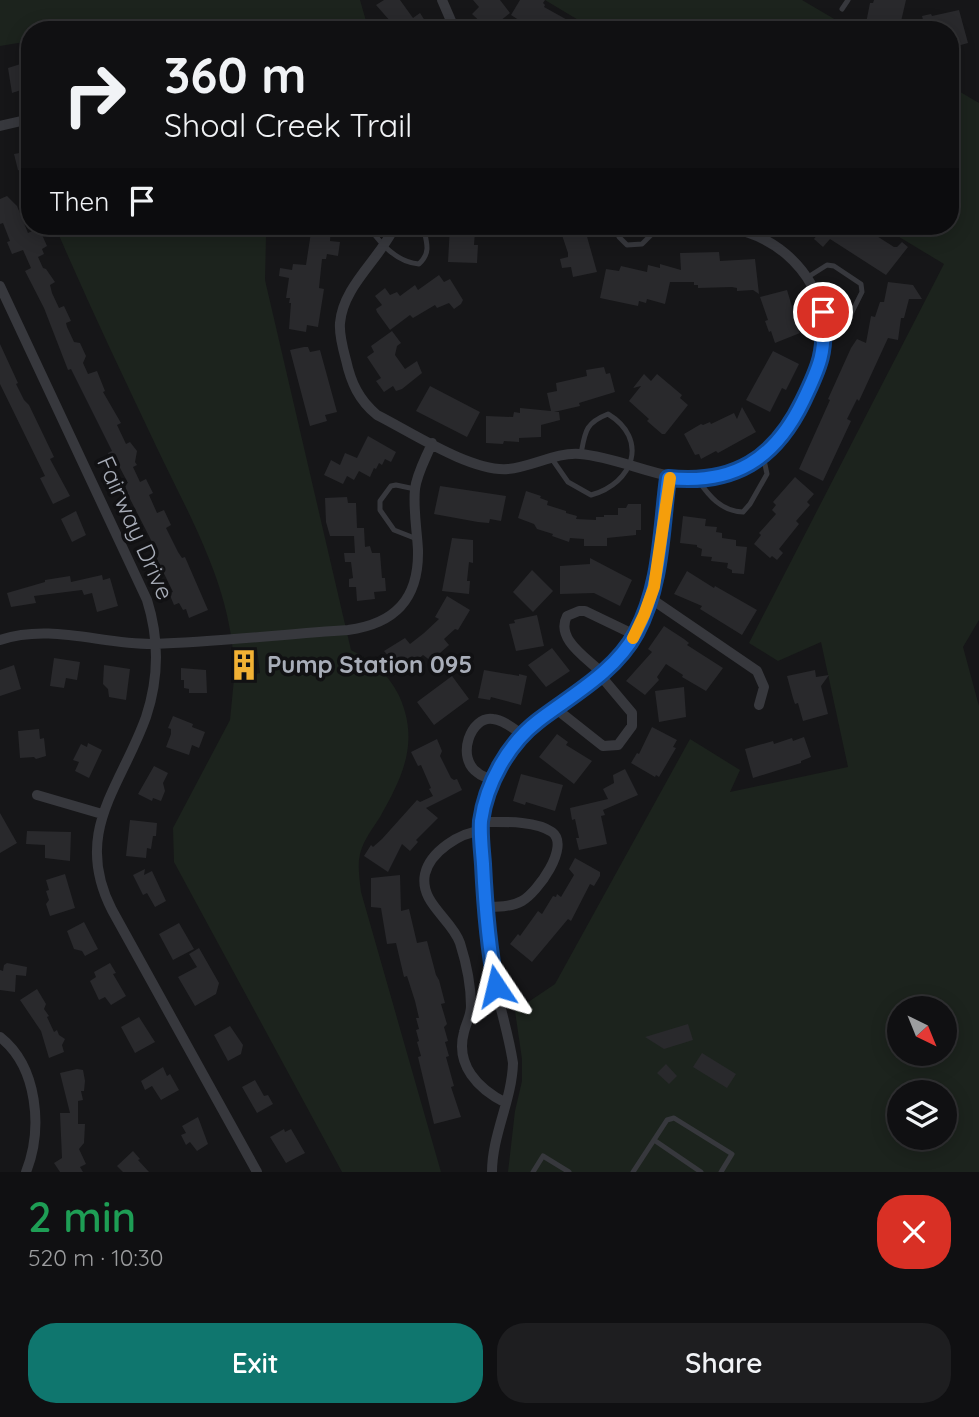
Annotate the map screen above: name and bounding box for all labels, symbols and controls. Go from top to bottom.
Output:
text: 360 m [164,44,306,105]
icon: right [49,49,140,140]
text: Shoal Creek Trail [164,105,412,145]
icon: arrive [123,182,161,220]
text: Then [49,185,109,218]
pin [793,282,853,342]
icon: arrive [804,293,842,331]
street label: Fairway Drive [91,451,181,604]
building icon: Pump Station 095 [227,648,261,682]
place label: Pump Station 095 [267,649,472,679]
position arrow [459,949,533,1023]
north arrow [887,996,957,1066]
map controls [887,996,957,1150]
button: layers [887,1080,957,1150]
text: 2 min [28,1190,136,1243]
button: close [877,1195,951,1269]
text: 520 m · 10:30 [28,1243,164,1272]
button: Exit [28,1323,483,1403]
button: Share [497,1323,951,1403]

